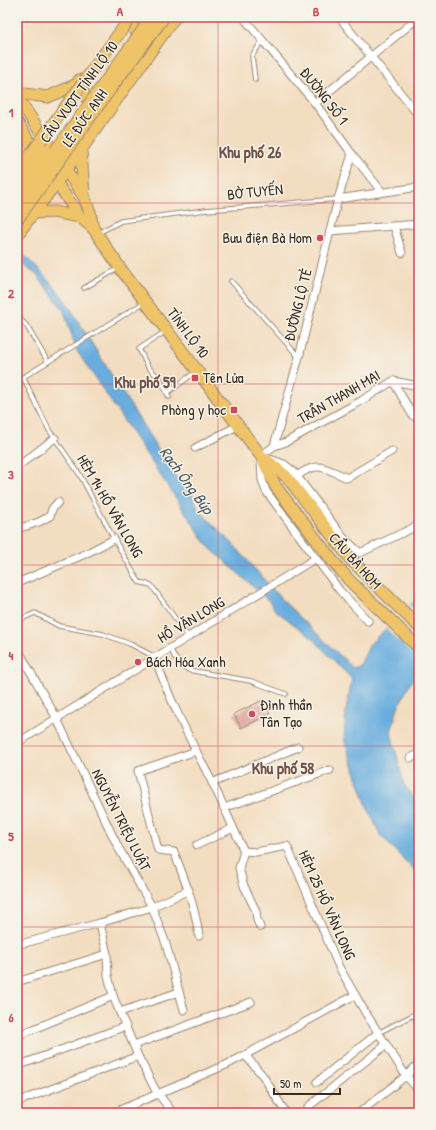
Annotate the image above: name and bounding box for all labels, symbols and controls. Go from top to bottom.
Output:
text: A [117,2,124,20]
text: B [313,2,320,20]
street label: CẦU VƯỢT TỈNH LỘ 10 [34,36,123,147]
street label: ĐƯỜNG SỐ 1 [295,63,353,129]
street label: LÊ ĐỨC ANH [57,85,112,151]
text: 1 [9,103,14,121]
district label: Khu phố 26 [219,141,282,164]
street label: BỜ TUYẾN [226,178,284,205]
place label: Bưu điện Bà Hom [222,227,312,248]
marker: Bưu điện Bà Hom [315,233,325,243]
street label: ĐƯỜNG LỘ TẺ [278,266,317,344]
text: 2 [8,284,15,302]
street label: TỈNH LỘ 10 [162,303,215,363]
street label: TRẦN THANH MẠI [294,364,384,429]
place label: Tên Lửa [203,367,244,388]
district label: Khu phố 59 [114,371,176,394]
marker: Tên Lửa [190,373,200,383]
place label: Phòng y học [162,399,226,420]
marker: Phòng y học [229,405,239,415]
water label: Rạch Ông Búp [155,442,220,519]
street label: HẺM 14 HỒ VĂN LONG [72,450,149,562]
text: 3 [8,465,14,483]
street label: CẦU BÀ HOM [324,528,387,594]
street label: HỒ VĂN LONG [153,591,229,648]
text: 4 [9,646,14,664]
place label: Bách Hóa Xanh [146,651,225,672]
marker: Bách Hóa Xanh [133,657,143,667]
place label: Đình thần Tân Tạo [260,694,312,732]
marker: Đình thần Tân Tạo [247,709,257,719]
district label: Khu phố 58 [252,757,314,780]
street label: NGUYỄN TRIỆU LUẬT [87,765,157,875]
text: 5 [8,827,14,845]
street label: HẺM 25 HỒ VĂN LONG [294,847,361,964]
text: 6 [8,1008,14,1026]
scale bar [274,1070,340,1096]
text: 50 m [280,1075,301,1092]

